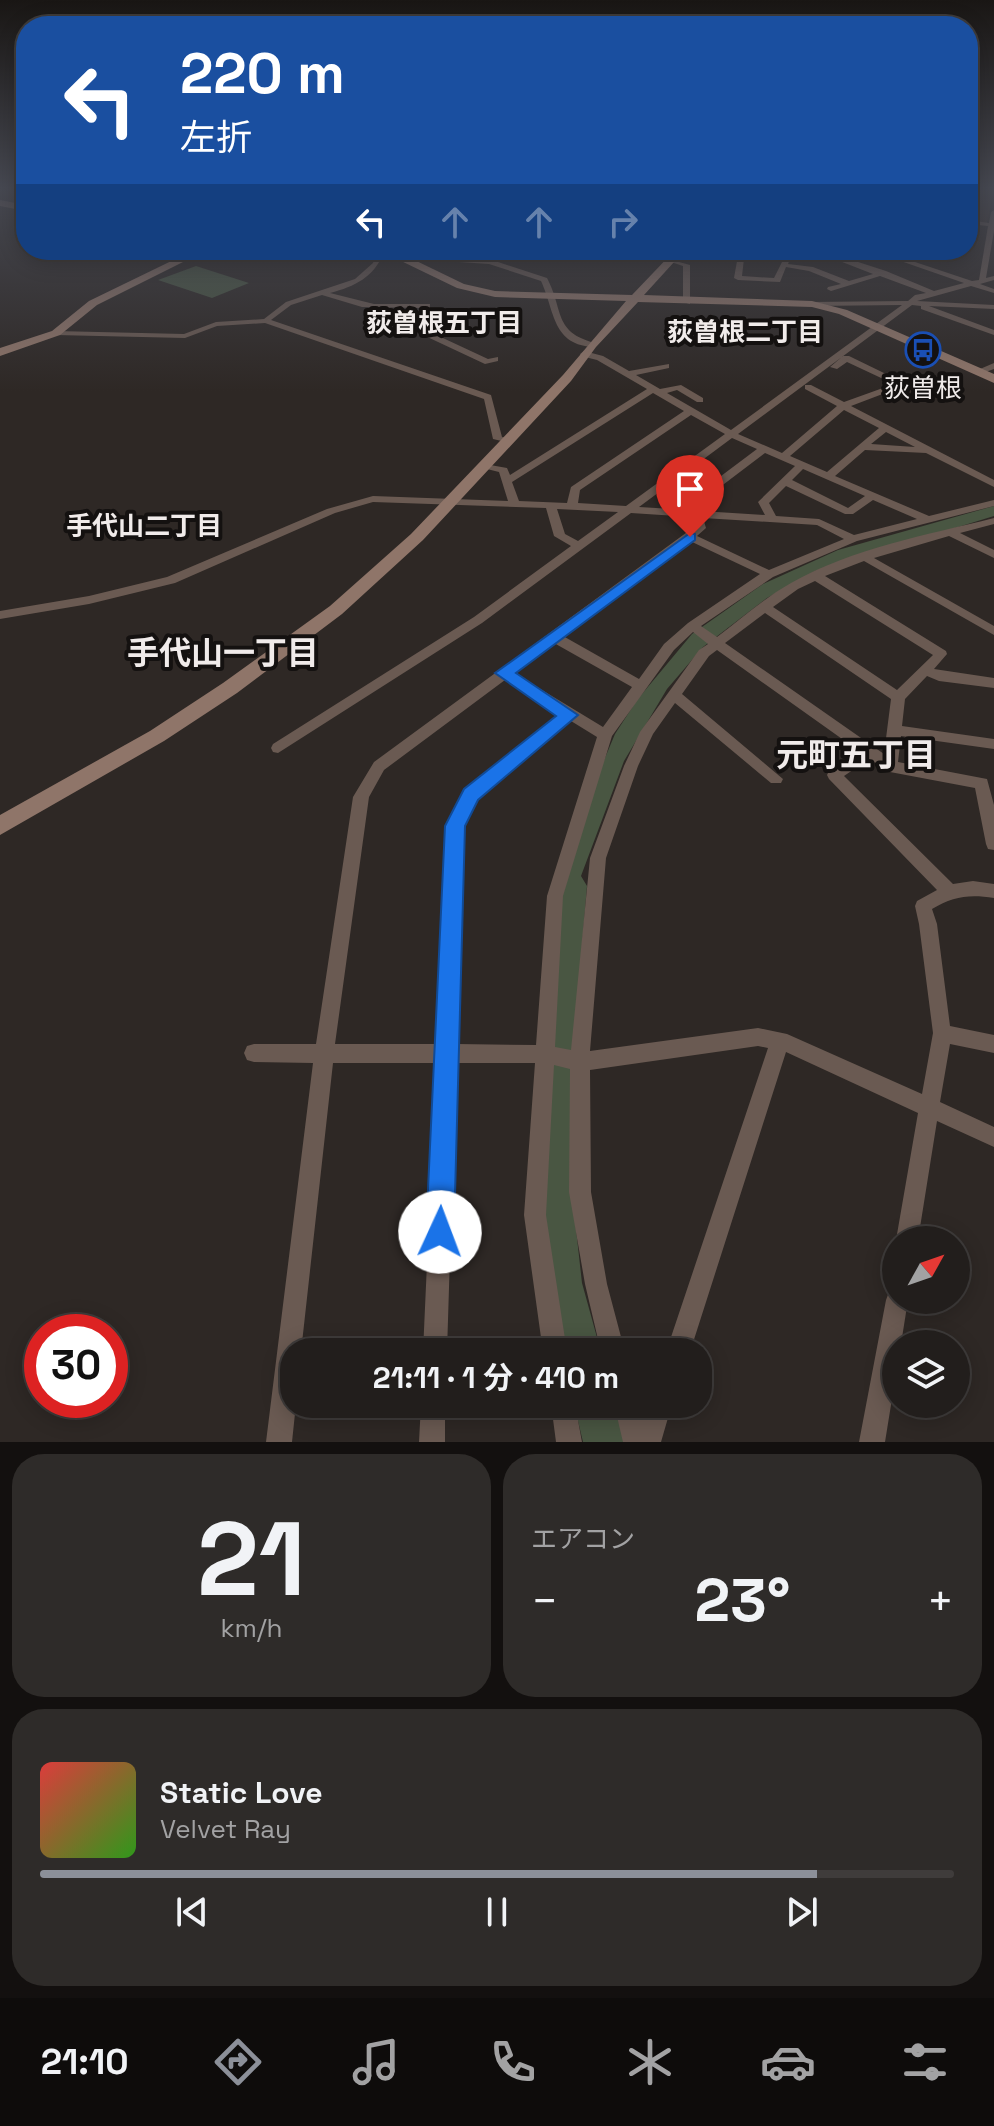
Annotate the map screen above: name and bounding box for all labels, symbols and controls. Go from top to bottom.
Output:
text: 220 m [180,38,345,109]
icon: left [48,48,152,152]
text: 左折 [180,115,252,161]
icon: left [349,200,393,244]
icon: ahead [433,200,477,244]
icon: ahead [517,200,561,244]
icon: right [601,200,645,244]
district label: 荻曽根五丁目 [366,306,522,340]
district label: 荻曽根二丁目 [667,315,823,349]
bus stop icon: 荻曽根 [904,331,942,369]
place label: 荻曽根 [884,371,962,405]
pin [656,455,724,537]
icon: arrive [668,467,712,511]
district label: 手代山二丁目 [66,509,222,543]
district label: 手代山一丁目 [127,633,319,673]
district label: 元町五丁目 [776,735,936,775]
position arrow [398,1190,482,1274]
north arrow [882,1226,970,1314]
map controls [882,1226,970,1418]
speed limit sign: 30 [24,1314,128,1418]
button: layers [882,1330,970,1418]
text: 21:11 · 1 分 · 410 m [373,1358,619,1397]
text: 21 [197,1493,306,1625]
text: エアコン [531,1522,635,1556]
text: 23° [695,1562,790,1639]
text: − [531,1573,558,1629]
text: + [927,1573,954,1629]
text: km/h [221,1611,282,1645]
text: Static Love [160,1773,323,1812]
text: Velvet Ray [160,1812,291,1846]
icon: previous [170,1890,214,1934]
icon: pause [475,1890,519,1934]
icon: next [780,1890,824,1934]
icon: directions [210,2034,266,2090]
icon: music [348,2034,404,2090]
icon: phone [485,2034,541,2090]
icon: climate [622,2034,678,2090]
icon: car [760,2034,816,2090]
icon: filters [897,2034,953,2090]
text: 21:10 [41,2039,129,2085]

